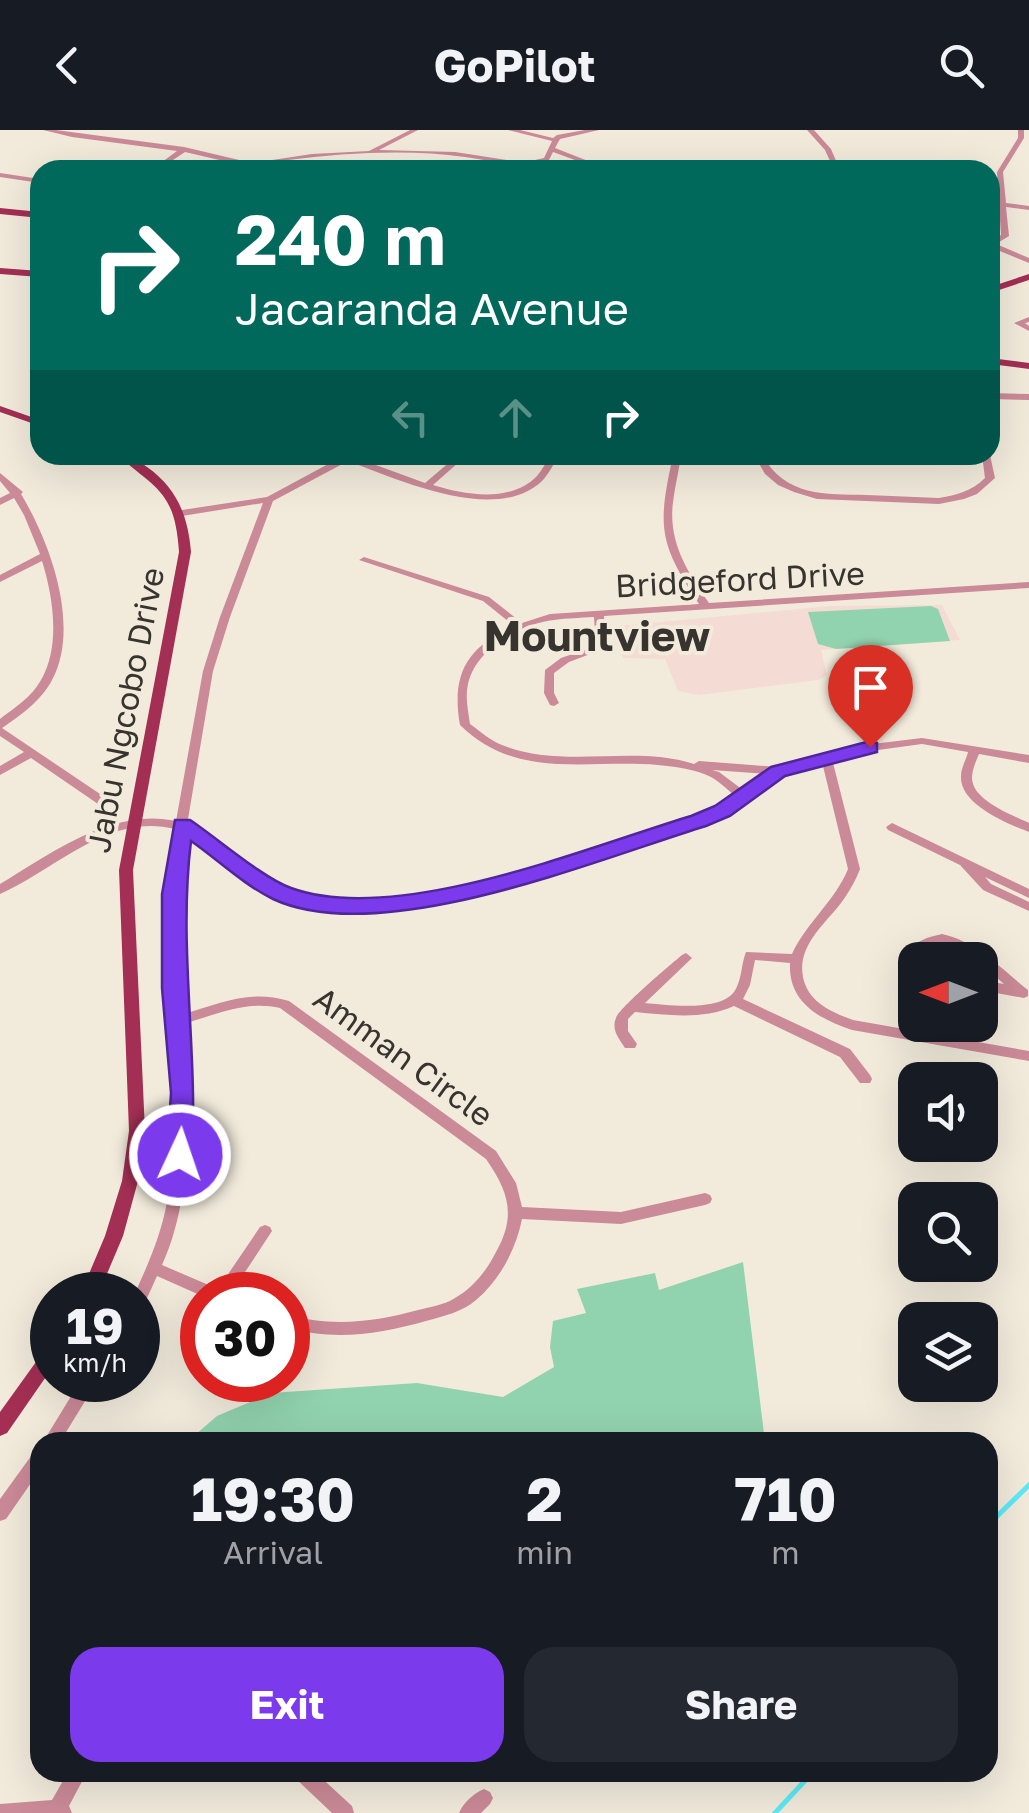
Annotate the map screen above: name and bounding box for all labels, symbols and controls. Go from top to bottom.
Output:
icon: back [40,38,95,93]
text: GoPilot [433,38,596,92]
icon: search [934,38,989,93]
text: 240 m [235,196,446,280]
icon: right [70,200,200,330]
text: Jacaranda Avenue [235,281,629,335]
icon: left [383,390,438,445]
icon: ahead [488,390,543,445]
icon: right [593,390,648,445]
street label: Bridgeford Drive [614,553,866,605]
street label: Jabu Ngcobo Drive [79,564,171,856]
district label: Mountview [484,610,710,660]
pin [828,645,913,748]
icon: arrive [843,660,898,715]
north arrow [898,942,998,1042]
map controls [898,942,998,1402]
street label: Amman Circle [307,978,501,1134]
button: sound [898,1062,998,1162]
position arrow [128,1103,232,1207]
button: search [898,1182,998,1282]
speed limit sign: 30 [180,1272,310,1402]
text: 19 [66,1295,124,1355]
button: layers [898,1302,998,1402]
text: km/h [63,1347,127,1378]
text: 19:30 [191,1462,355,1534]
text: 2 [526,1462,563,1534]
text: 710 [734,1462,837,1534]
text: Arrival [223,1533,323,1571]
text: min [516,1533,573,1571]
text: m [771,1533,800,1571]
button: Exit [70,1647,504,1762]
button: Share [524,1647,958,1762]

